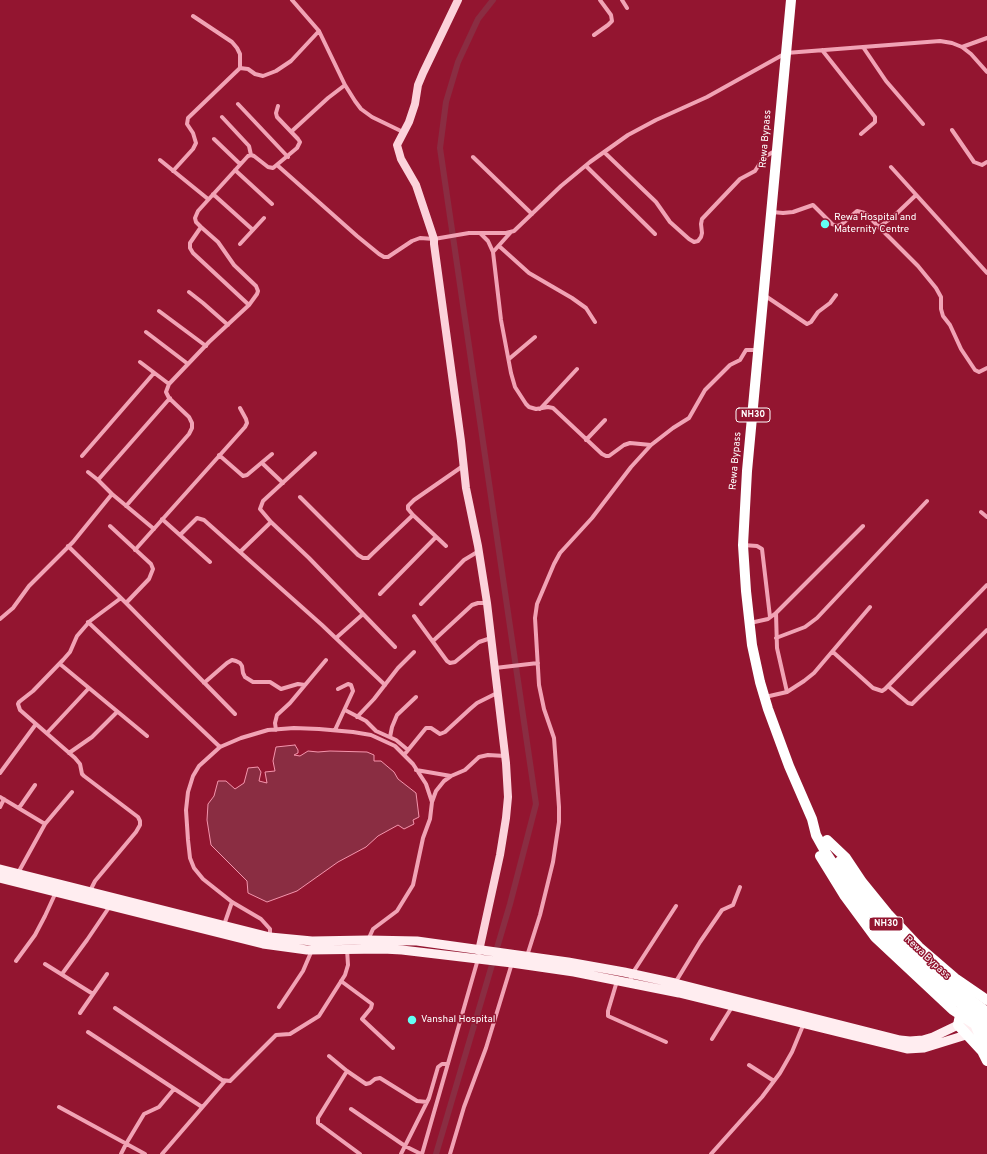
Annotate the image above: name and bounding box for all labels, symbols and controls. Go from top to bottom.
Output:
street label: Rewa Bypass [757,109,775,169]
place label: Rewa Hospital and Maternity Centre [834,212,916,236]
marker: Rewa Hospital and Maternity Centre [819,218,831,230]
road number: NH30 [736,408,770,422]
street label: Rewa Bypass [727,431,745,491]
road number: NH30 [869,917,903,931]
street label: Rewa Bypass [902,934,952,982]
marker: Vanshal Hospital [406,1014,418,1026]
place label: Vanshal Hospital [421,1014,495,1026]

